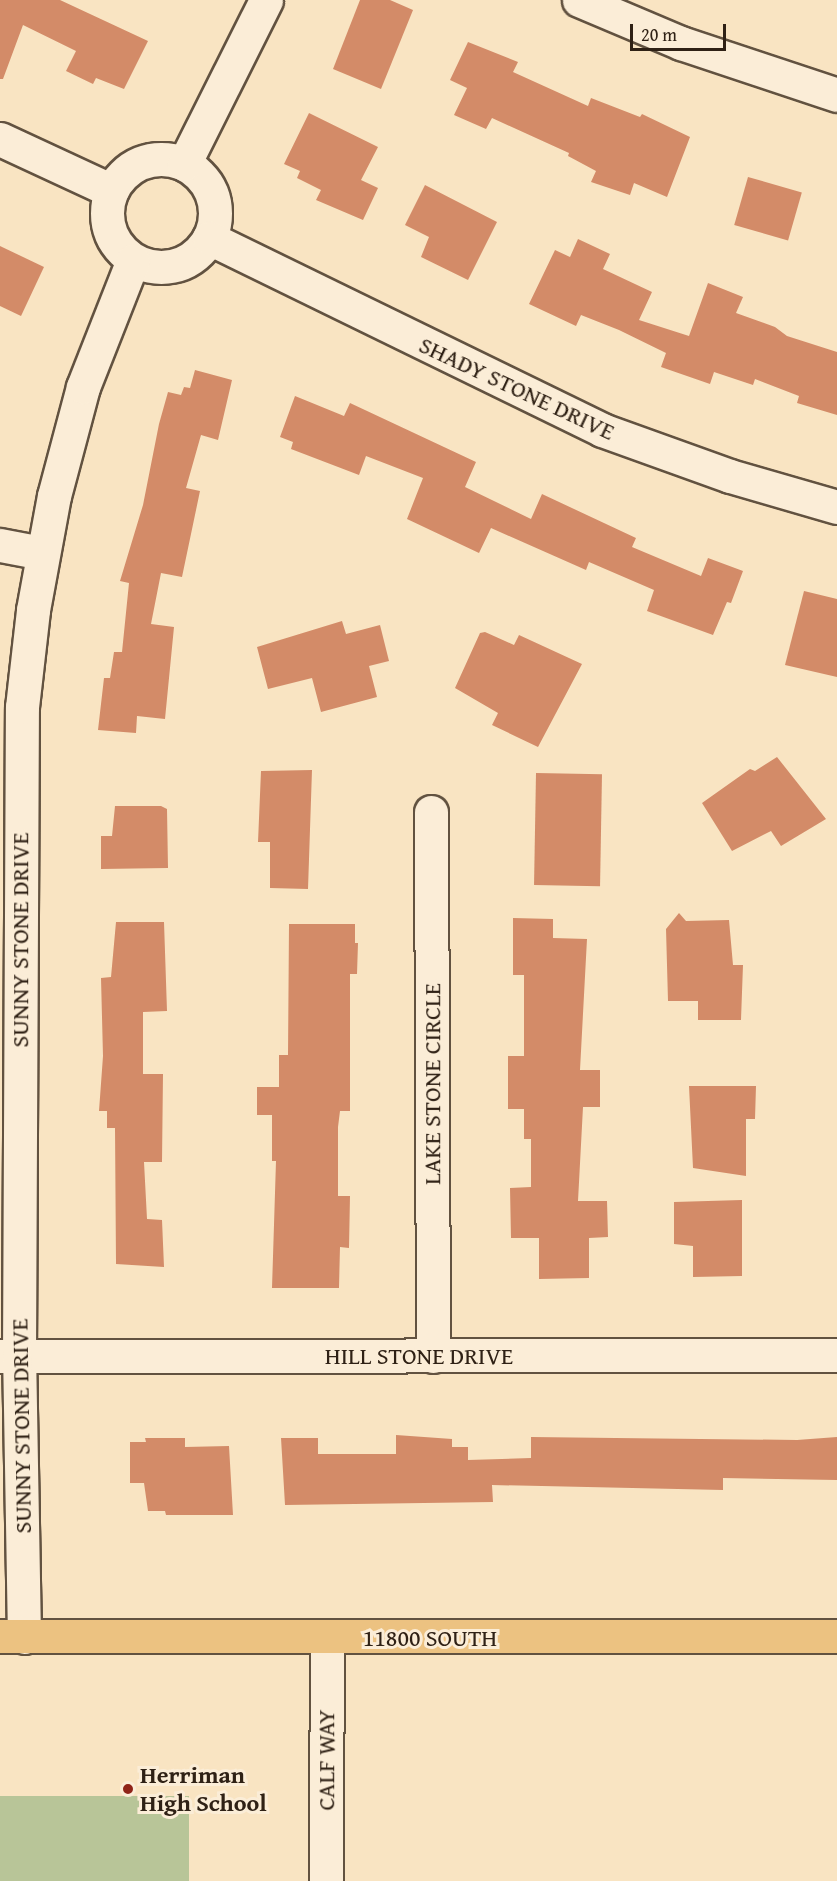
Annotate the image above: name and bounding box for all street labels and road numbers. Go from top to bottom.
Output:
street label: SHADY STONE DRIVE [415,330,619,446]
street label: SUNNY STONE DRIVE [6,832,34,1048]
street label: LAKE STONE CIRCLE [418,983,446,1185]
street label: SUNNY STONE DRIVE [5,1318,37,1534]
street label: HILL STONE DRIVE [325,1342,513,1370]
street label: 11800 SOUTH [363,1624,497,1652]
street label: CALF WAY [312,1710,340,1810]

